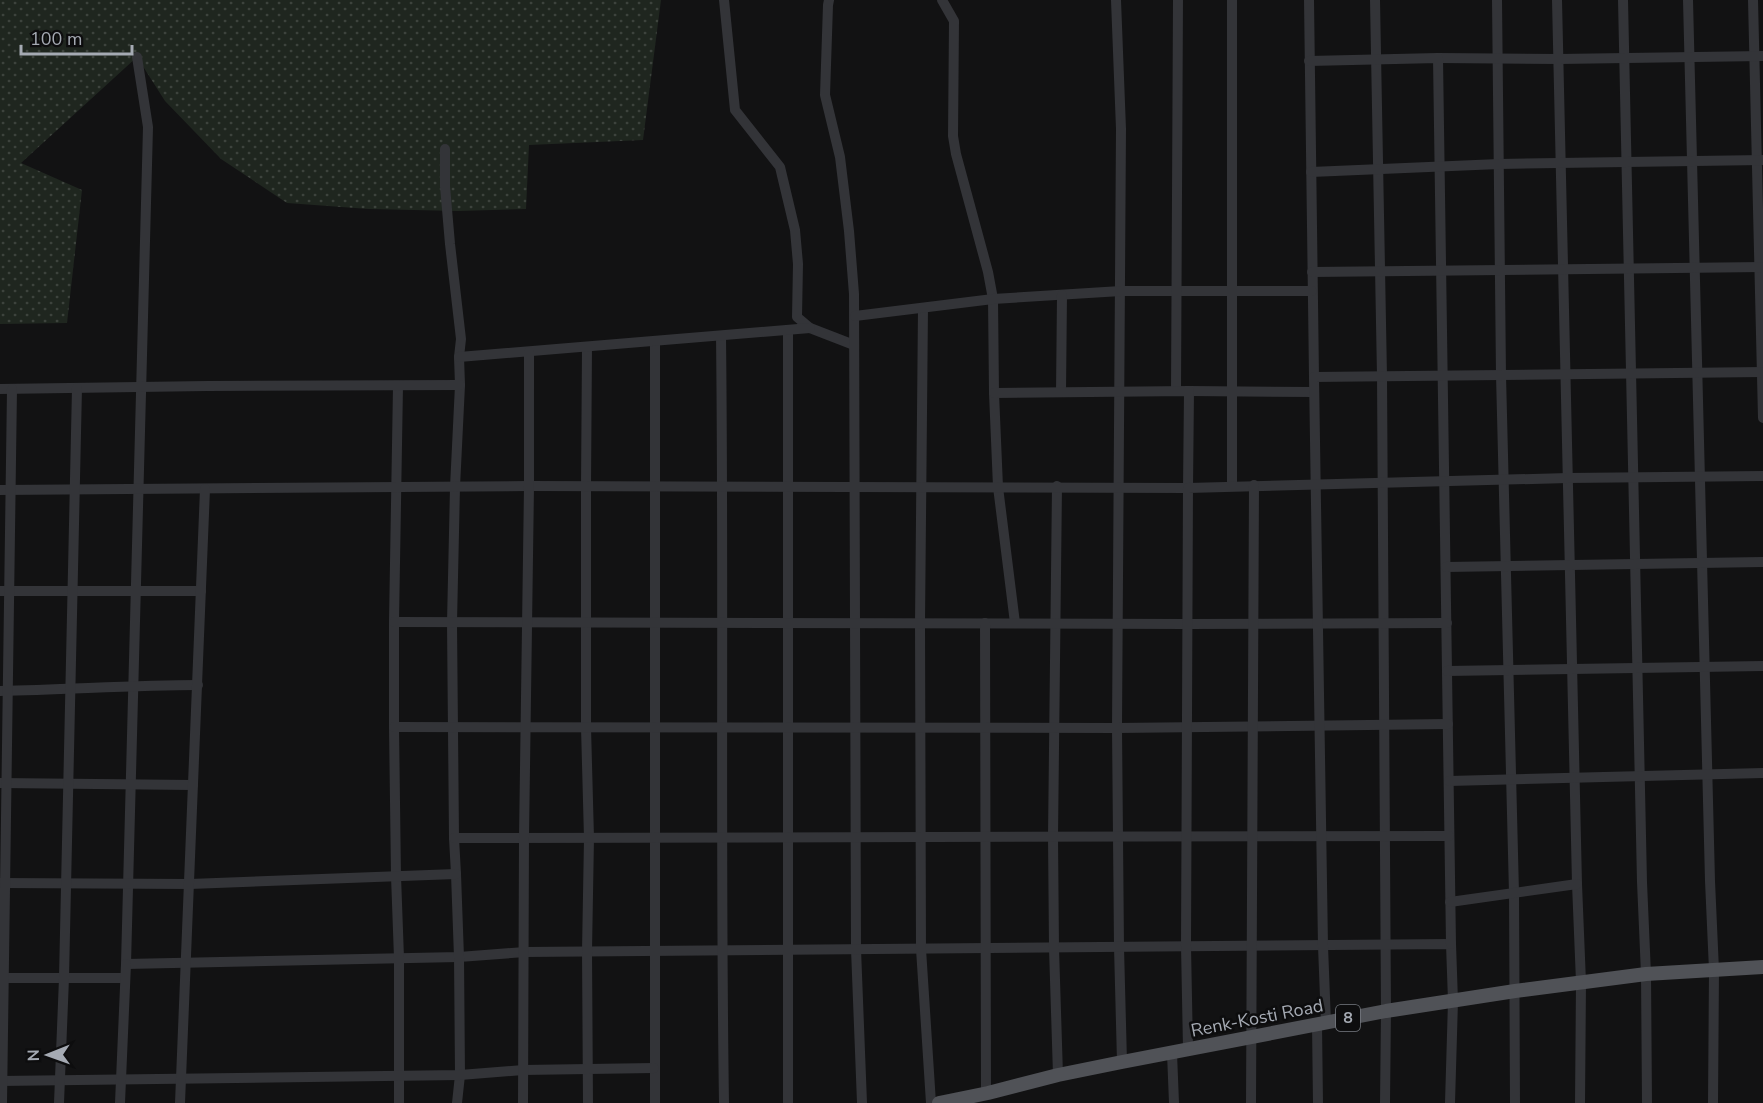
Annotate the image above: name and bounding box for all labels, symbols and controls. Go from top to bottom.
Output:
scale bar [21,18,132,56]
text: 100 m [30,27,82,51]
street label: Renk-Kosti Road [1189,993,1325,1043]
road number: 8 [1336,1005,1360,1031]
north arrow [18,1025,78,1085]
text: N [23,1049,45,1061]

